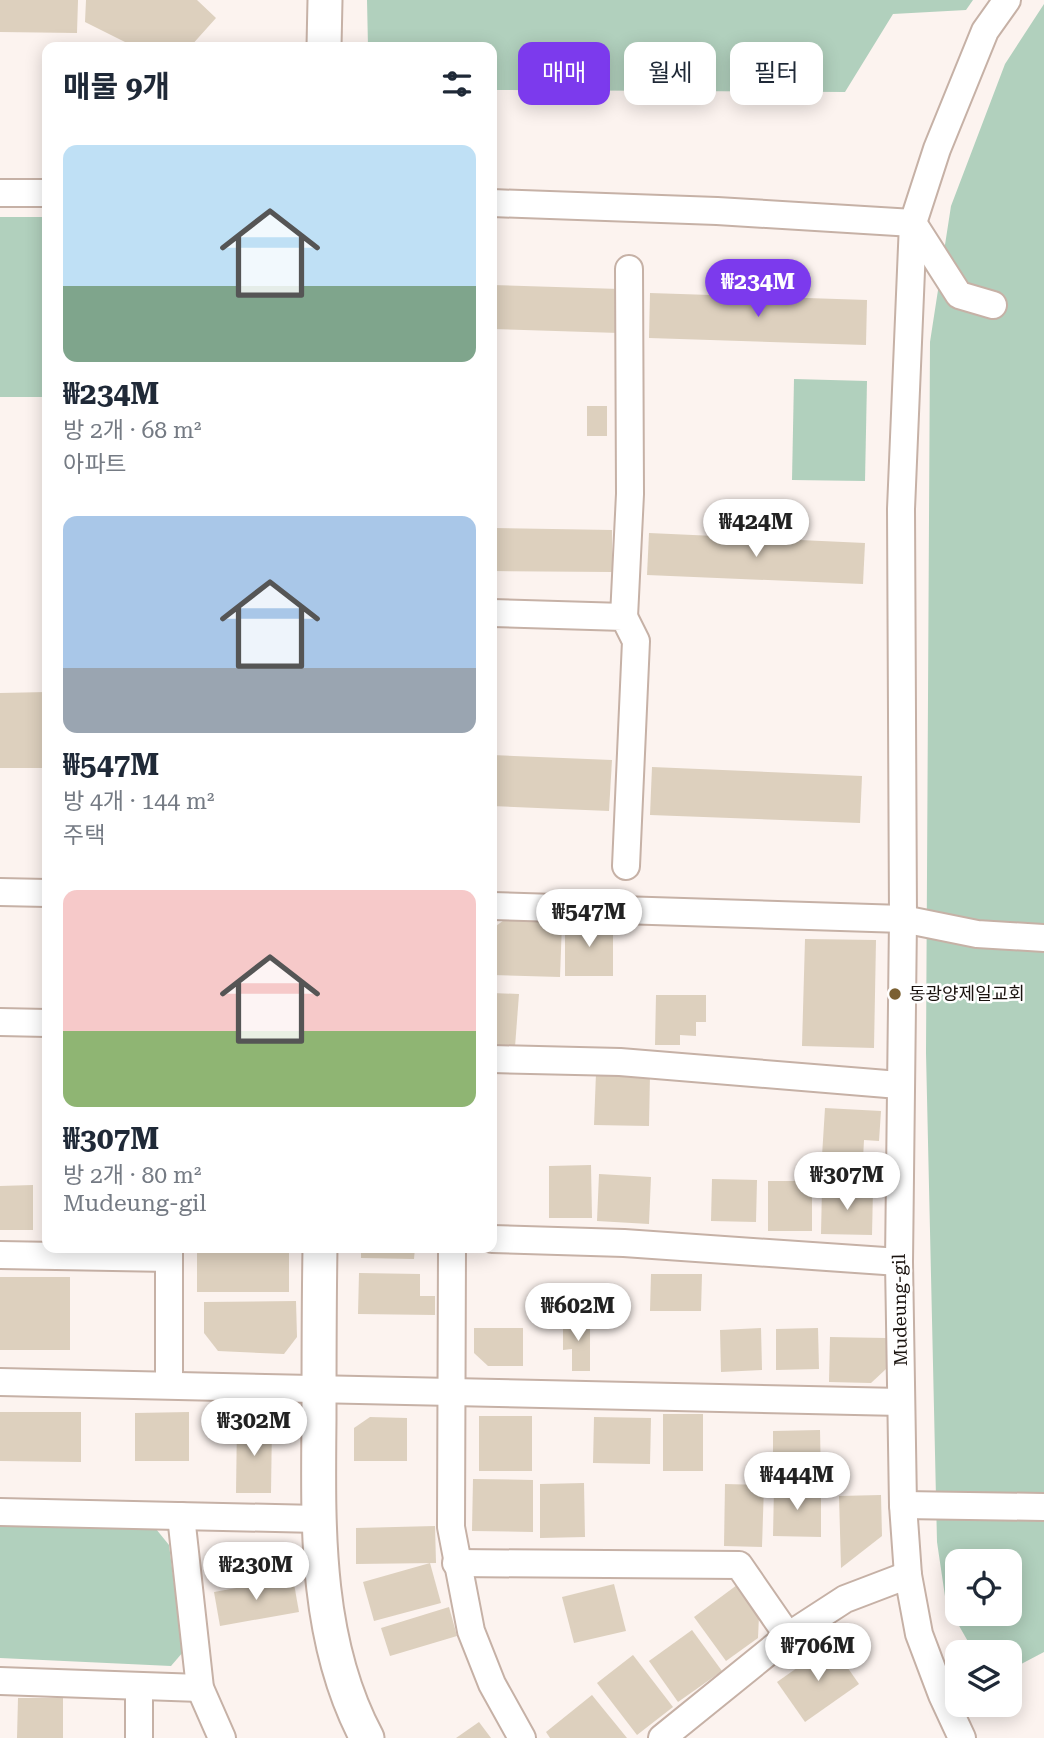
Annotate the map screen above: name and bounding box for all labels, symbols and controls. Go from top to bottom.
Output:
chip: 매매 [518,42,610,105]
chip: 월세 [624,42,716,105]
chip: 필터 [730,42,823,105]
icon: filters [438,65,476,103]
text: 매물 9개 [63,69,170,104]
icon: home [207,190,333,316]
pin: ₩234M [709,260,807,319]
text: ₩234M [721,268,795,295]
text: ₩234M [63,376,159,411]
text: 방 2개 · 68 m² [63,417,201,444]
text: 아파트 [63,451,126,478]
pin: ₩424M [707,500,805,559]
text: ₩424M [719,508,793,535]
icon: home [207,561,333,687]
text: ₩547M [63,747,159,782]
text: 방 4개 · 144 m² [63,788,214,815]
text: 주택 [63,822,105,849]
pin: ₩547M [540,890,638,949]
text: ₩547M [552,898,626,925]
icon: home [207,936,333,1062]
place label: 동광양제일교회 [909,983,1025,1004]
marker: 동광양제일교회 [887,986,903,1002]
text: ₩307M [63,1121,159,1156]
pin: ₩307M [798,1152,896,1212]
text: ₩307M [810,1161,884,1188]
text: 방 2개 · 80 m² [63,1162,201,1189]
text: Mudeung-gil [63,1190,206,1217]
street label: Mudeung-gil [888,1253,911,1366]
pin: ₩602M [529,1284,627,1343]
text: ₩602M [541,1292,615,1319]
pin: ₩302M [205,1398,303,1458]
text: ₩302M [217,1407,291,1434]
pin: ₩444M [748,1452,846,1512]
text: ₩444M [760,1461,834,1488]
pin: ₩230M [207,1542,305,1602]
map controls [945,1549,1022,1717]
button: locate [945,1549,1022,1626]
text: ₩230M [219,1551,293,1578]
pin: ₩706M [769,1624,867,1683]
text: ₩706M [781,1632,855,1659]
button: layers [945,1640,1022,1717]

